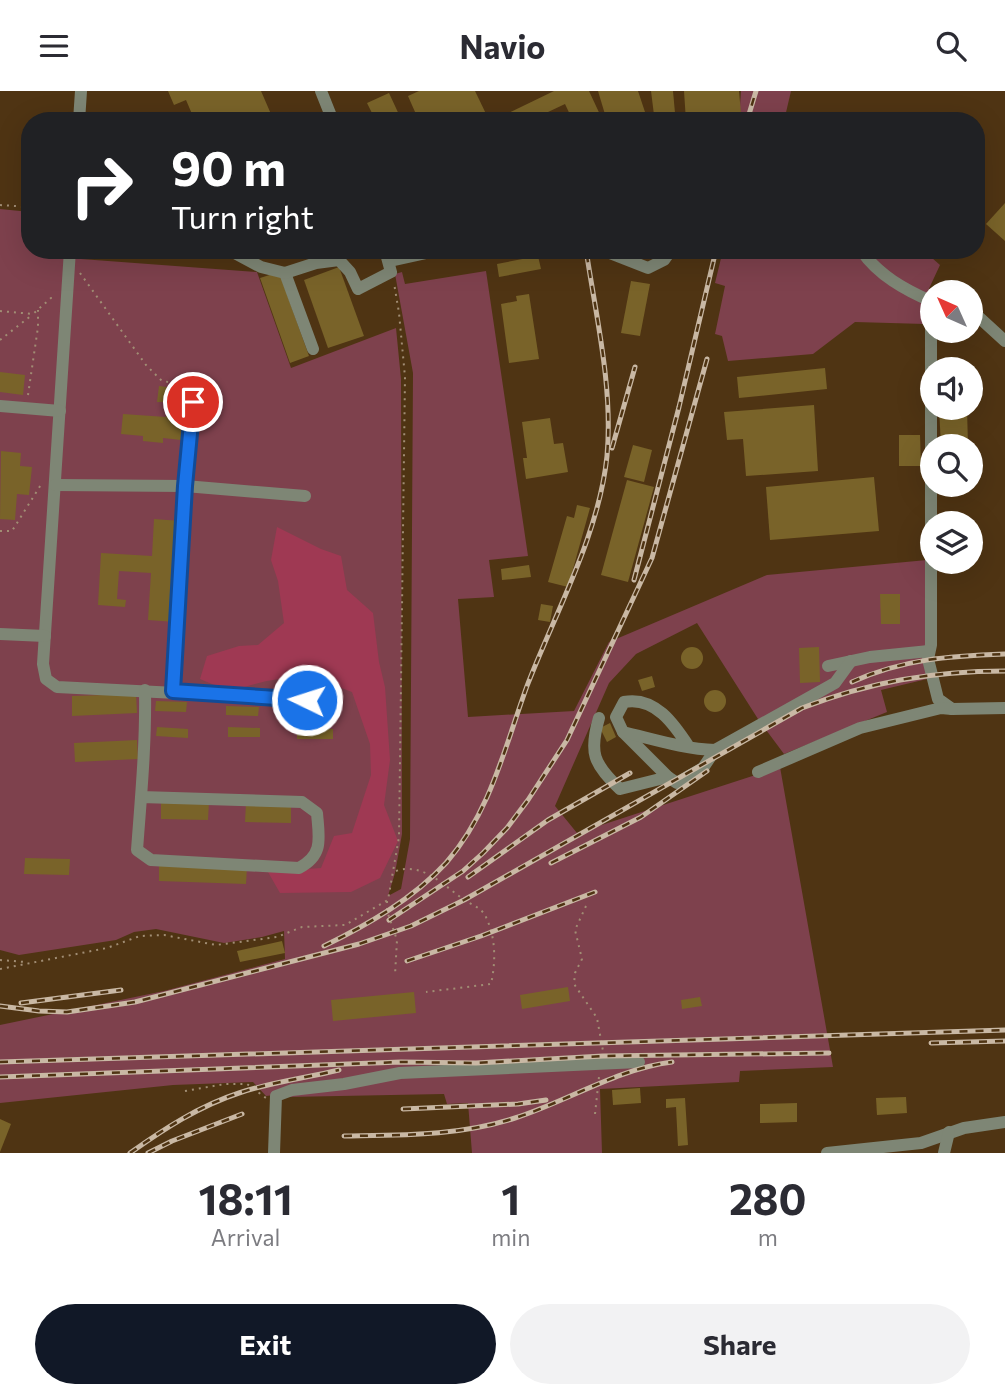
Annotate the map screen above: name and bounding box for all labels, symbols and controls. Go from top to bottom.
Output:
text: Navio [460,26,545,66]
icon: menu [35,27,73,65]
icon: search [932,27,970,65]
text: 90 m [171,136,286,196]
icon: right [56,140,147,231]
text: Turn right [171,196,314,236]
north arrow [920,280,984,343]
map controls [920,280,983,574]
button: sound [920,357,983,420]
pin [163,372,223,432]
icon: arrive [174,383,212,421]
button: search [920,434,983,497]
button: layers [920,511,983,574]
position arrow [270,663,344,737]
text: 18:11 [199,1172,293,1224]
text: 1 [501,1172,520,1224]
text: 280 [729,1172,806,1224]
text: Arrival [211,1223,280,1251]
text: min [491,1223,530,1251]
text: m [758,1223,778,1251]
button: Exit [35,1304,496,1384]
button: Share [510,1304,970,1384]

